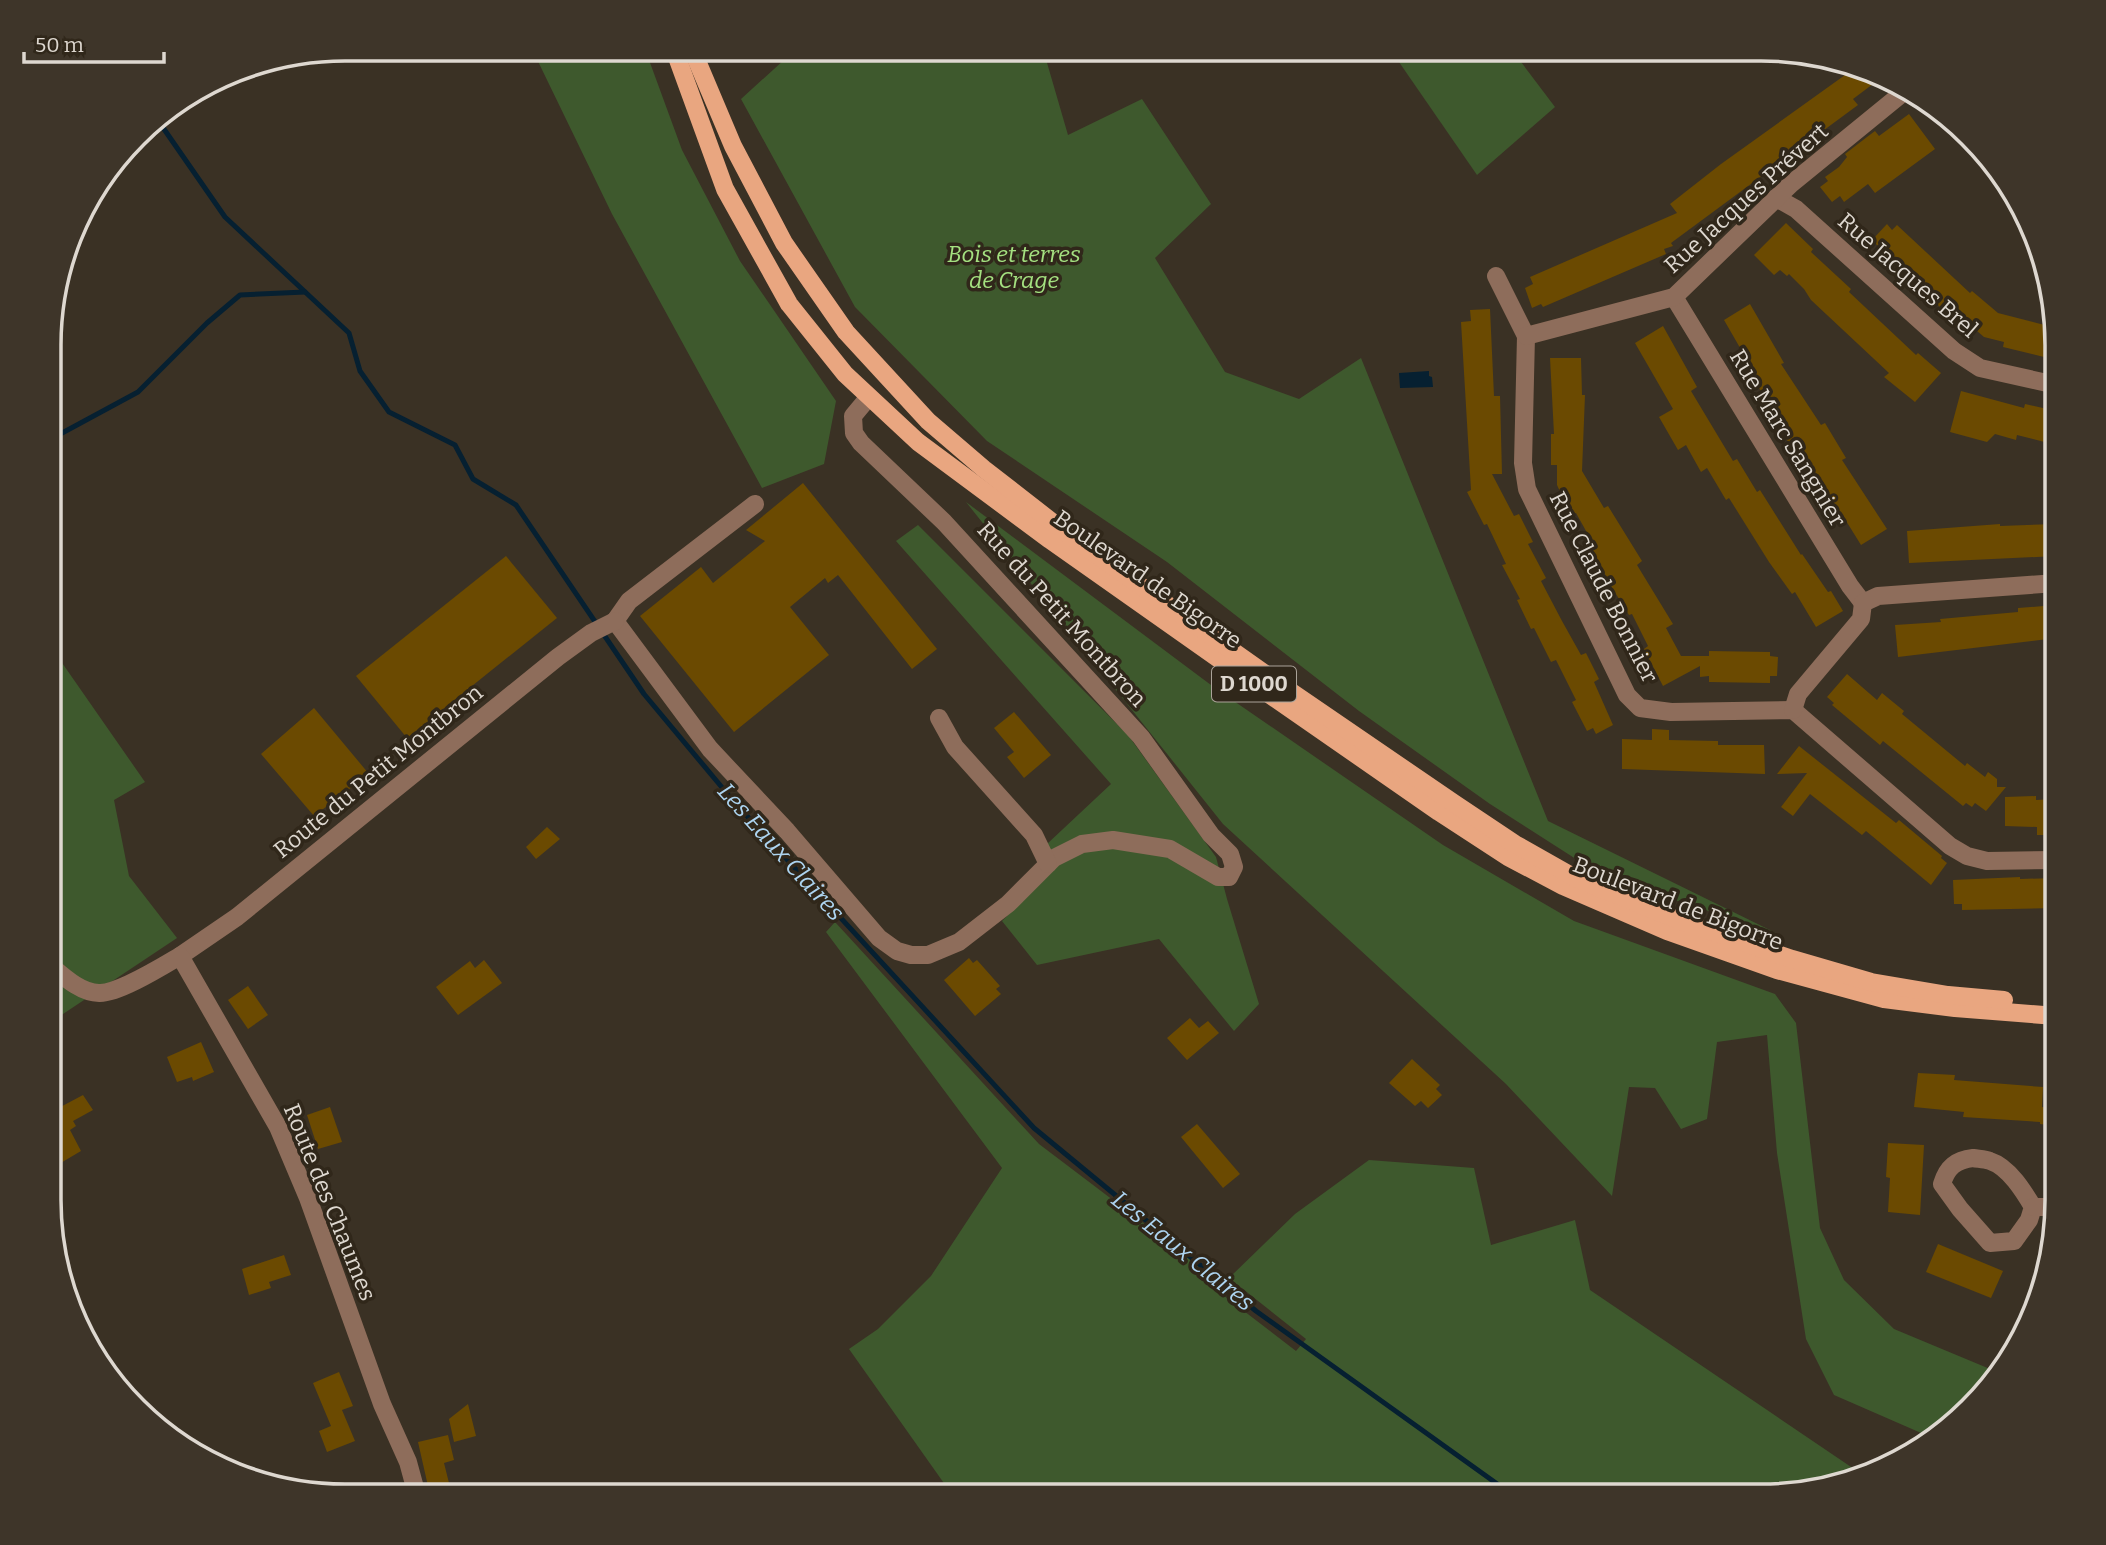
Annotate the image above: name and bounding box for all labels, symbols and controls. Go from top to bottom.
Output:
scale bar [24,21,164,65]
text: 50 m [35,32,84,58]
street label: Rue Jacques Prévert [1658,117,1834,279]
street label: Rue Jacques Brel [1832,207,1984,344]
park label: Bois et terres de Crage [947,240,1081,294]
street label: Rue Marc Sangnier [1724,344,1852,532]
street label: Rue Claude Bonnier [1544,487,1664,687]
street label: Boulevard de Bigorre [1049,504,1247,654]
street label: Rue du Petit Montbron [971,516,1153,713]
road number: D 1000 [1212,666,1296,702]
street label: Route du Petit Montbron [268,678,488,864]
water label: Les Eaux Claires [712,778,850,926]
street label: Boulevard de Bigorre [1569,850,1787,956]
street label: Route des Chaumes [278,1099,382,1305]
water label: Les Eaux Claires [1106,1185,1260,1317]

